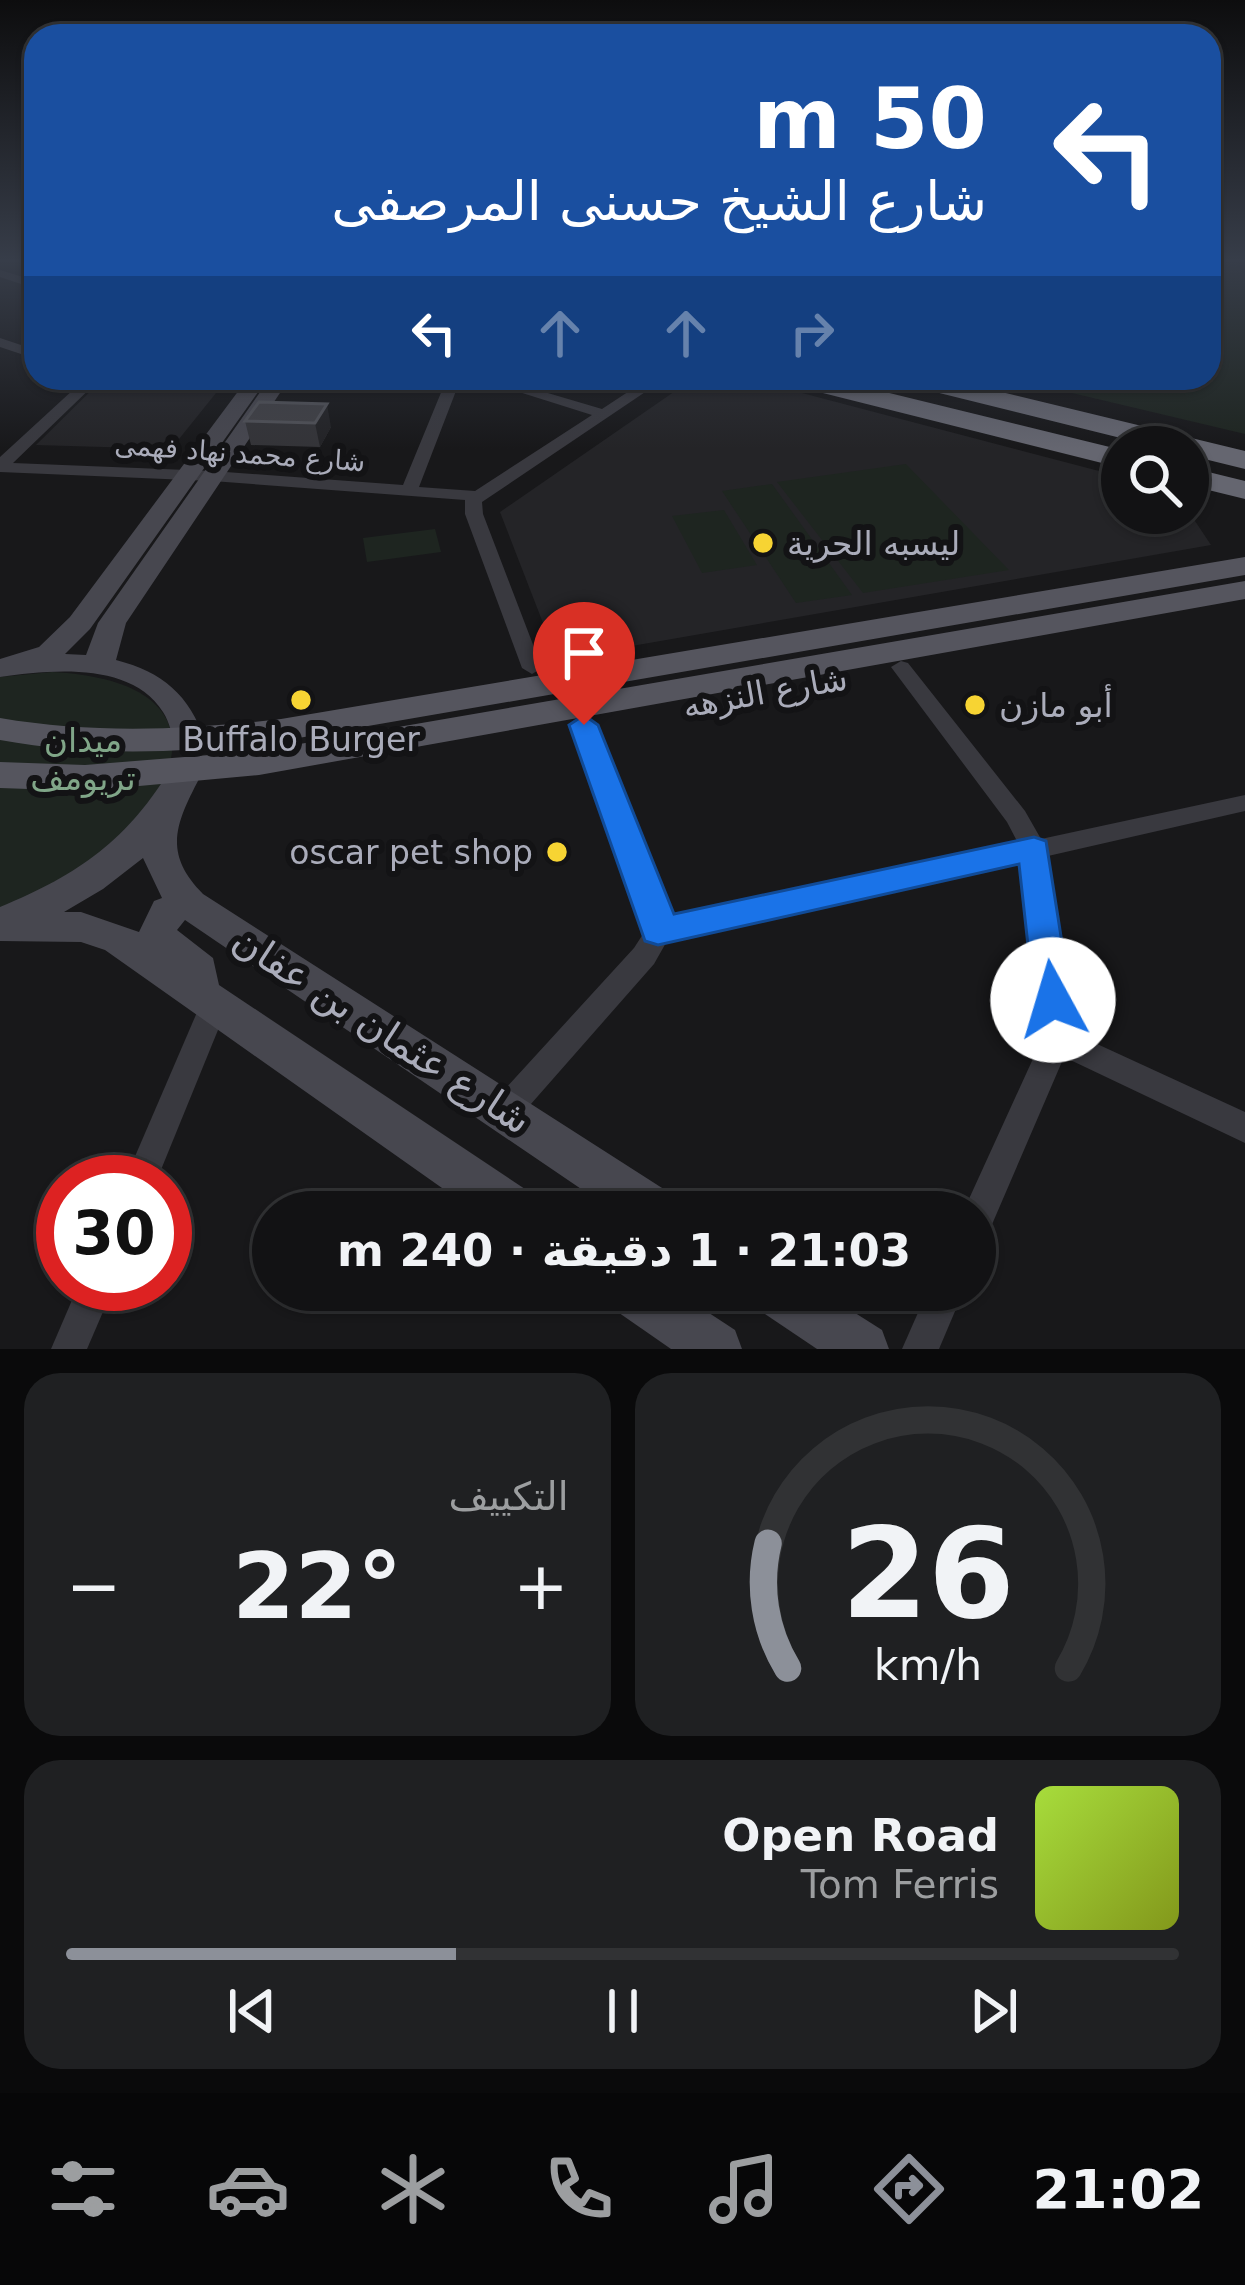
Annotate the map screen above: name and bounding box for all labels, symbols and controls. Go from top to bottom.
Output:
text: 50 m [753,70,987,168]
icon: left [1029,72,1185,228]
text: شارع الشيخ حسنى المرصفى [331,170,987,233]
icon: left [401,300,467,366]
icon: ahead [527,300,593,366]
icon: ahead [653,300,719,366]
icon: right [779,300,845,366]
map controls [1101,426,1209,534]
button: search [1101,426,1209,534]
street label: شارع محمد نهاد فهمى [114,429,366,478]
place label: ليسبه الحرية [787,524,960,563]
marker: ليسبه الحرية [750,530,776,556]
pin [533,602,635,725]
icon: arrive [551,620,617,686]
street label: شارع النزهه [680,658,850,726]
place label: أبو مازن [999,684,1113,725]
marker: Buffalo Burger [288,687,314,713]
marker: أبو مازن [962,692,988,718]
place label: Buffalo Burger [182,720,420,759]
park label: ميدان تريومف [30,721,136,798]
place label: oscar pet shop [289,833,533,872]
marker: oscar pet shop [544,839,570,865]
street label: شارع عثمان بن عفان [224,917,539,1144]
position arrow [990,937,1116,1063]
speed limit sign: 30 [36,1155,192,1311]
text: 21:03 · 1 دقيقة · 240 m [337,1224,911,1277]
text: التكييف [449,1474,569,1519]
text: 26 [841,1501,1015,1646]
text: 22° [232,1534,402,1639]
text: − [66,1548,121,1625]
text: + [513,1548,569,1625]
text: km/h [874,1639,982,1689]
text: Open Road [722,1809,999,1862]
text: Tom Ferris [801,1862,999,1907]
icon: previous [219,1978,285,2044]
icon: pause [590,1978,656,2044]
icon: next [961,1978,1027,2044]
icon: filters [41,2147,125,2231]
icon: car [206,2147,290,2231]
icon: climate [371,2147,455,2231]
icon: phone [537,2147,621,2231]
icon: music [702,2147,786,2231]
icon: directions [867,2147,951,2231]
text: 21:02 [1032,2158,1204,2221]

